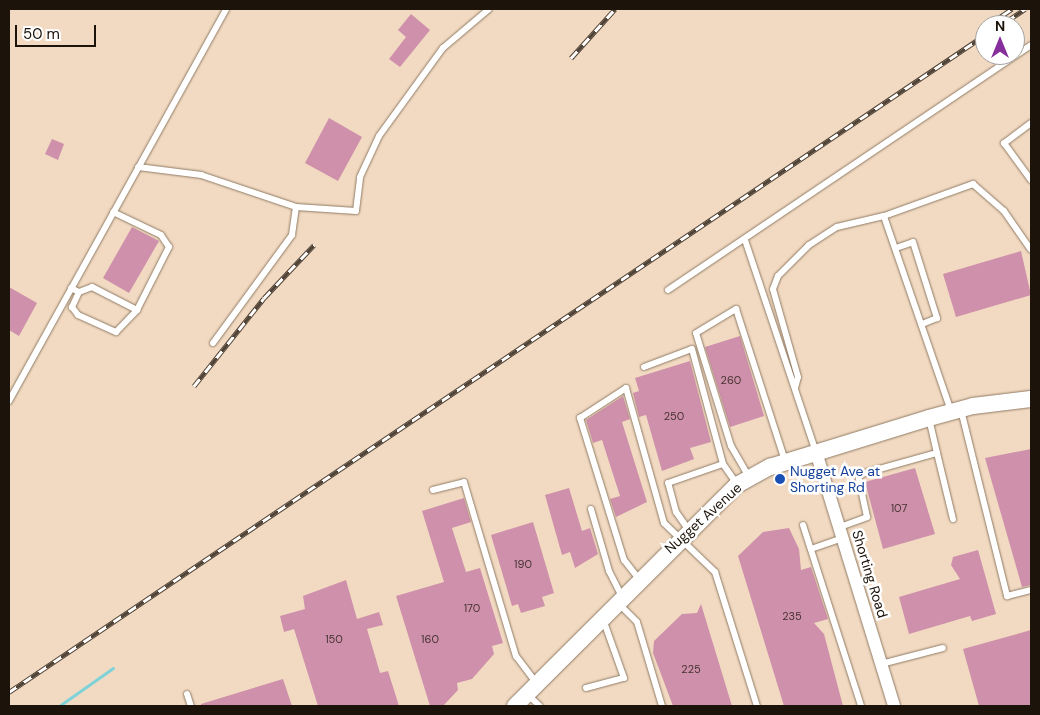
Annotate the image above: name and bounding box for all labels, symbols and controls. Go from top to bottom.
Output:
scale bar [18,15,99,47]
north arrow [975,15,1025,65]
text: N [995,17,1005,35]
text: 50 m [23,24,60,44]
house number: 260 [721,373,741,387]
house number: 250 [664,409,684,423]
place label: Nugget Ave at Shorting Rd [790,463,880,496]
marker: Nugget Ave at Shorting Rd [774,473,786,485]
street label: Nugget Avenue [661,479,745,557]
house number: 107 [891,501,907,515]
street label: Shorting Road [849,528,891,620]
house number: 190 [514,557,532,571]
house number: 170 [464,601,480,615]
house number: 235 [782,609,802,623]
house number: 150 [325,632,343,646]
house number: 160 [421,632,439,646]
house number: 225 [681,662,701,676]

